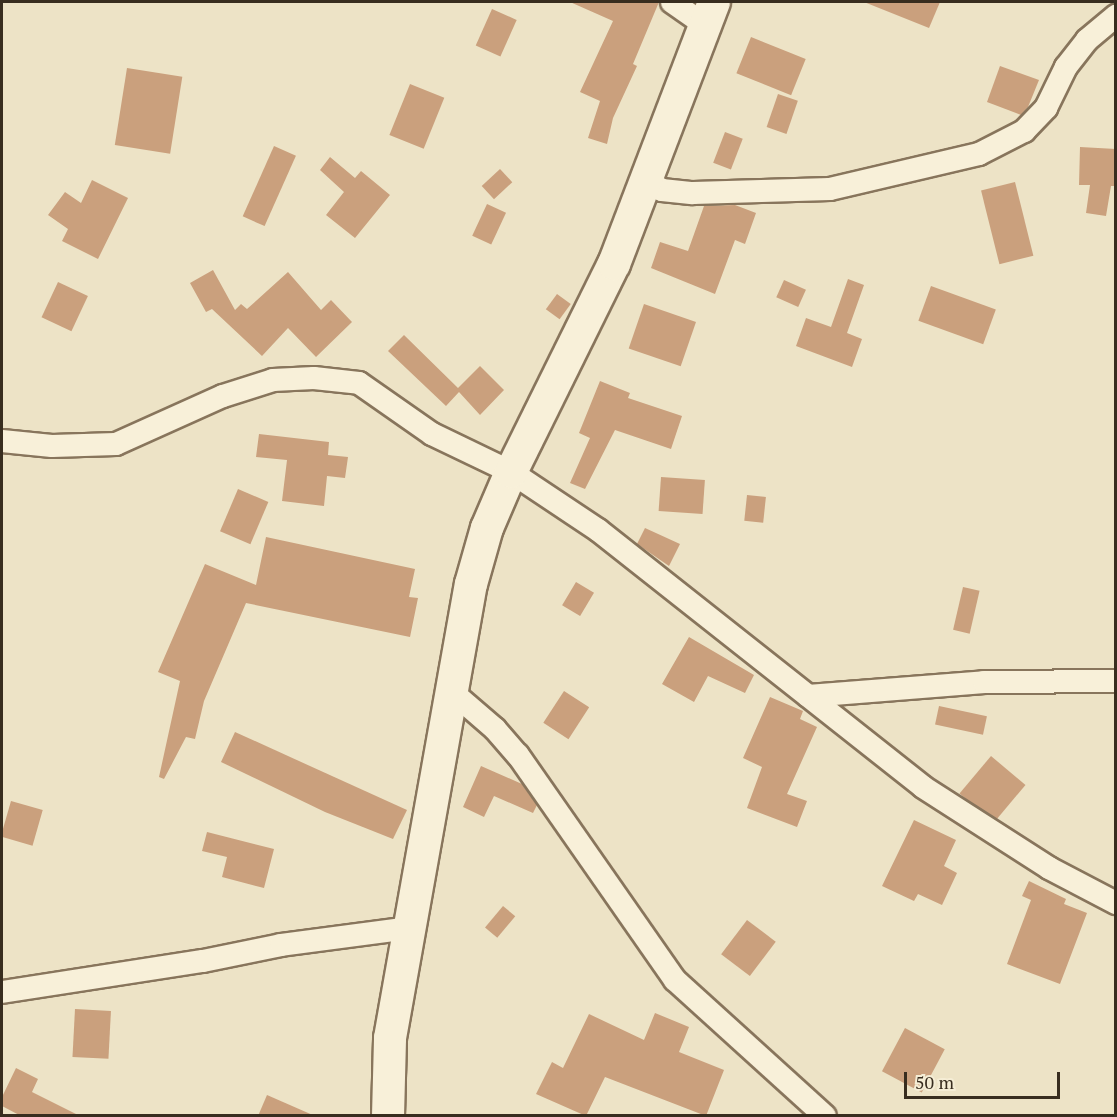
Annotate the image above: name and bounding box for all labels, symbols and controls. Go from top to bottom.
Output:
scale bar [907,1060,1063,1098]
text: 50 m [915,1070,954,1094]

